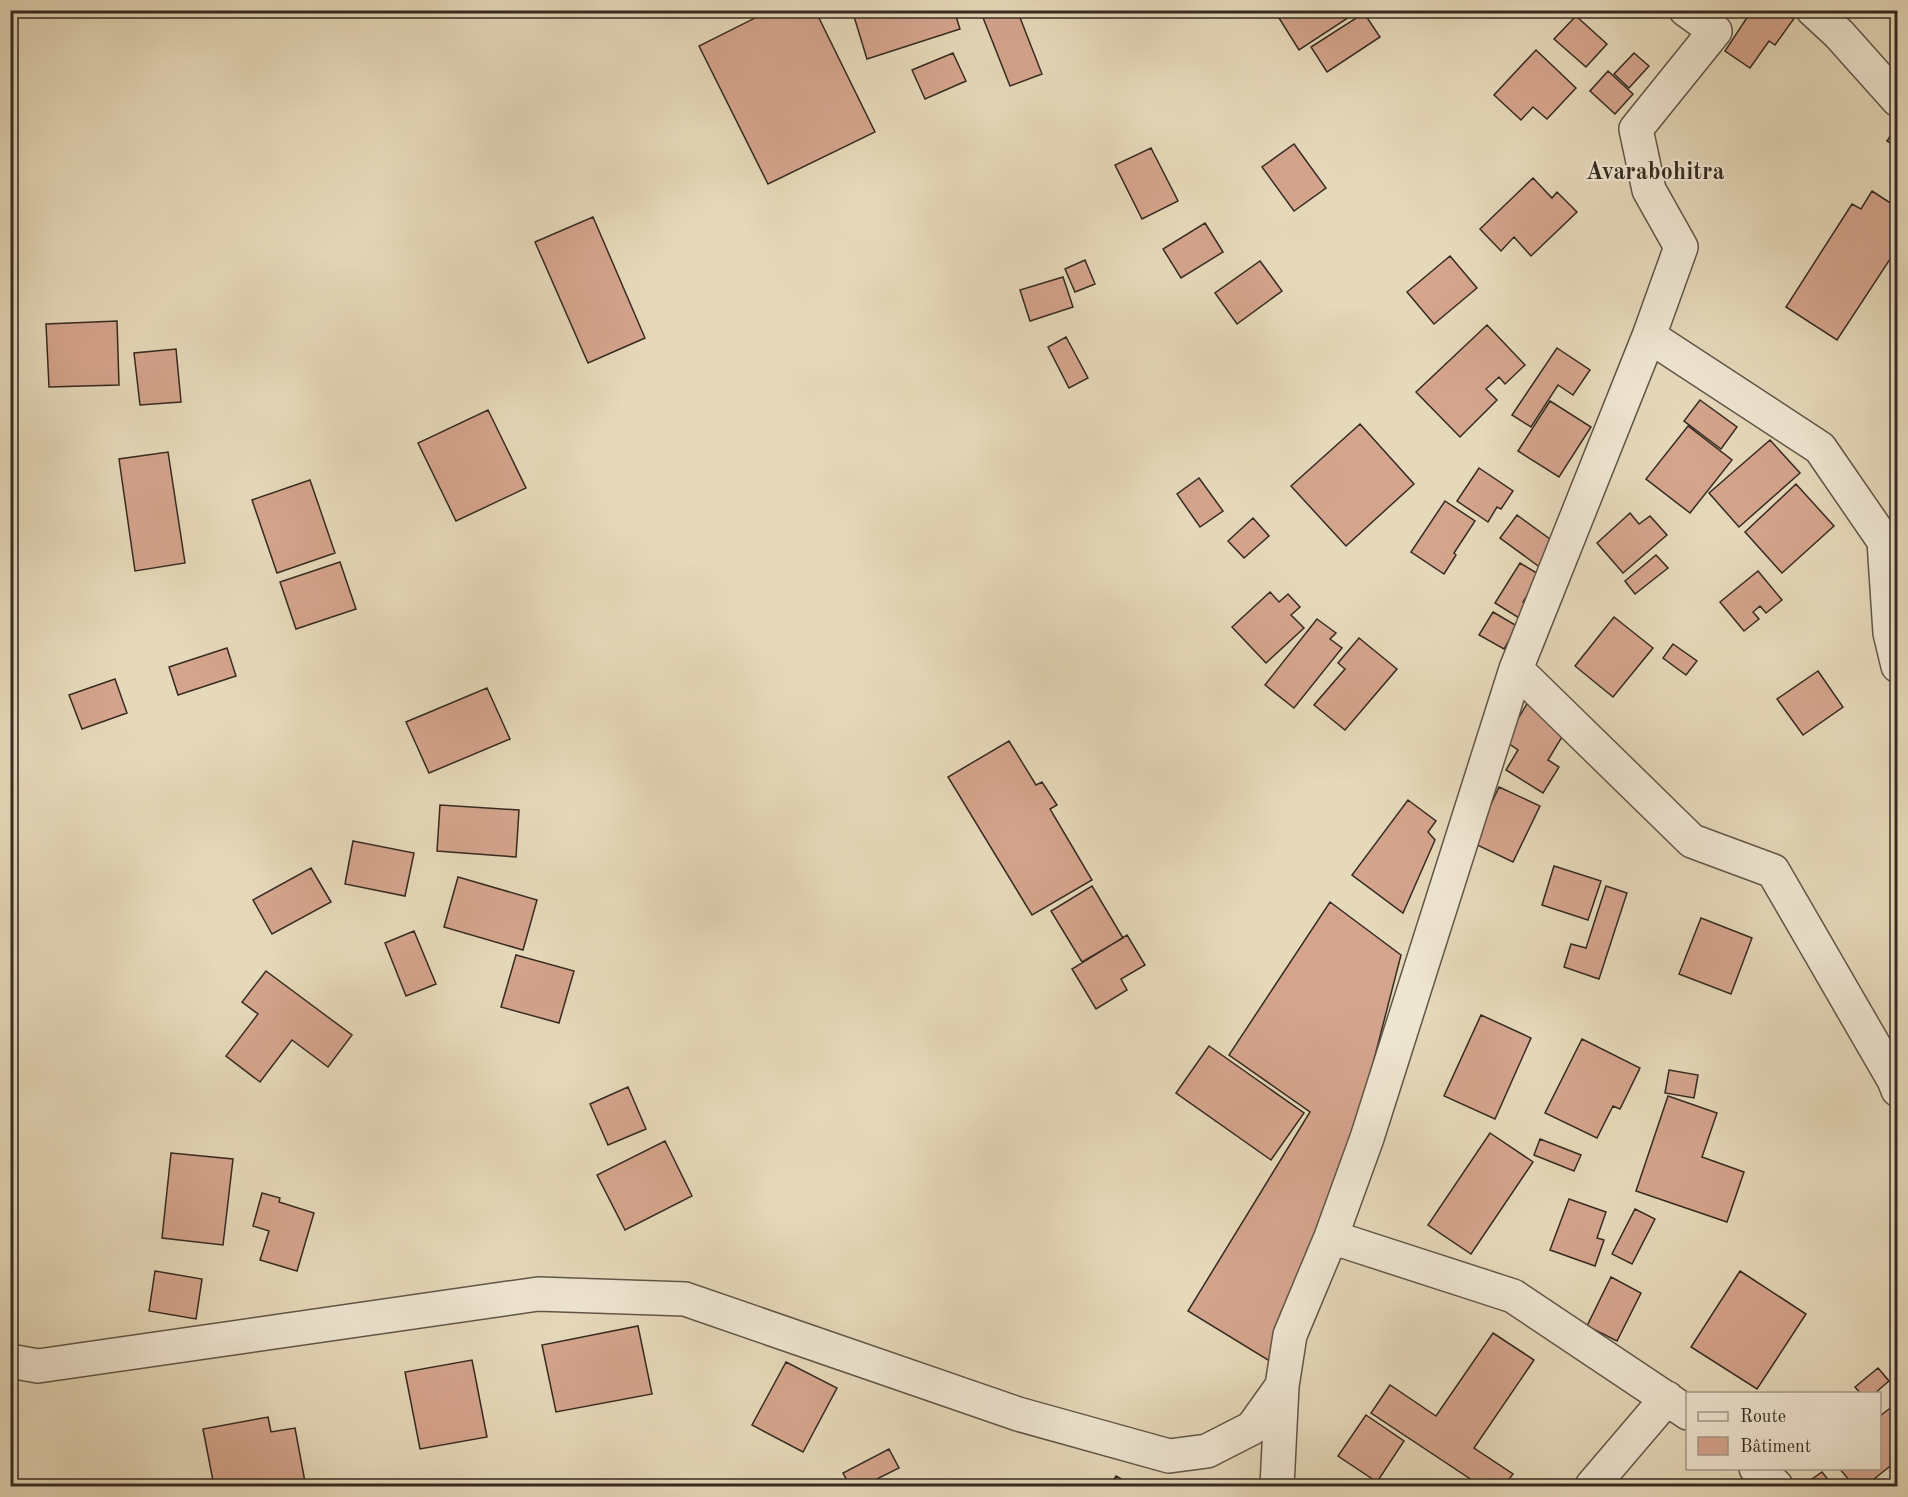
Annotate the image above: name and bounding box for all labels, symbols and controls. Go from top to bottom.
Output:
district label: Avarabohitra [1585,161,1725,185]
legend [1686,1392,1881,1470]
text: Route [1740,1408,1786,1426]
text: Bâtiment [1740,1438,1811,1456]

